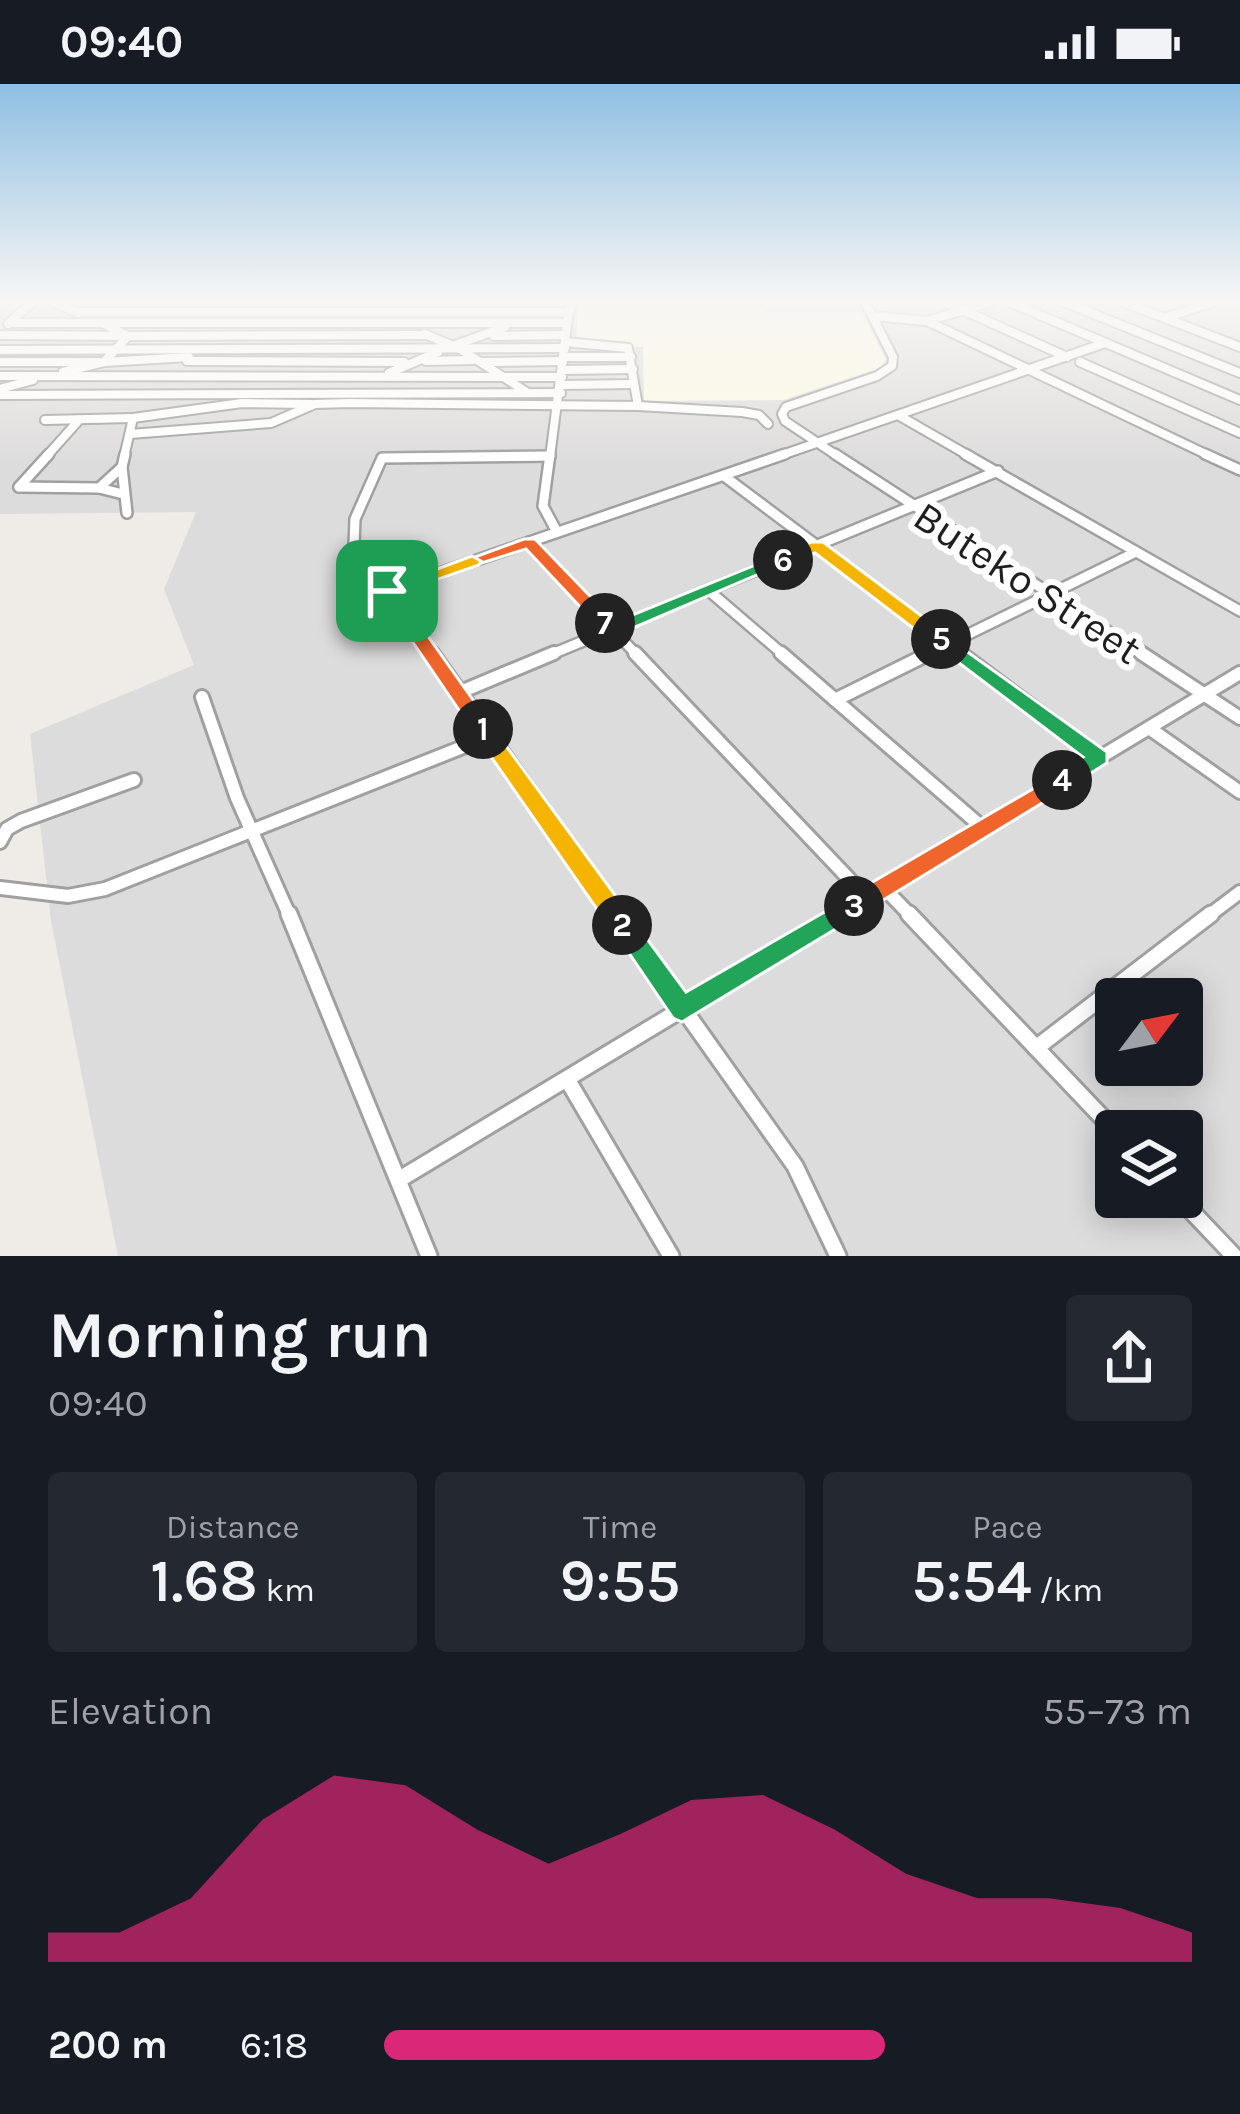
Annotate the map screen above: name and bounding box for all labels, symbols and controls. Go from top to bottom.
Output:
text: 09:40 [60,16,183,68]
street label: Buteko Street [904,491,1150,675]
pin: 6 [753,530,813,590]
pin [336,540,438,642]
text: 6 [773,541,793,579]
icon: arrive [354,558,420,624]
pin: 7 [575,593,635,653]
text: 7 [597,604,613,642]
pin: 5 [911,609,971,669]
text: 5 [931,620,951,658]
pin: 1 [453,699,513,759]
text: 1 [477,710,489,748]
pin: 4 [1032,750,1092,810]
text: 4 [1052,761,1072,799]
pin: 3 [824,876,884,936]
text: 3 [844,887,864,925]
pin: 2 [592,895,652,955]
text: 2 [612,906,632,944]
north arrow [1095,978,1203,1086]
map controls [1095,978,1203,1218]
button: layers [1095,1110,1203,1218]
button: share [1066,1295,1192,1421]
text: Morning run [48,1296,432,1374]
text: 09:40 [48,1380,148,1426]
text: Distance [166,1508,299,1546]
text: Time [583,1508,657,1546]
text: Pace [972,1508,1043,1546]
text: 1.68 [150,1546,258,1616]
text: 9:55 [560,1546,680,1616]
text: 5:54 [912,1546,1032,1616]
text: km [258,1571,315,1609]
text: /km [1032,1571,1103,1609]
text: Elevation [48,1688,213,1734]
text: 55–73 m [1042,1688,1192,1734]
text: 200 m [48,2022,168,2068]
text: 6:18 [240,2022,308,2068]

